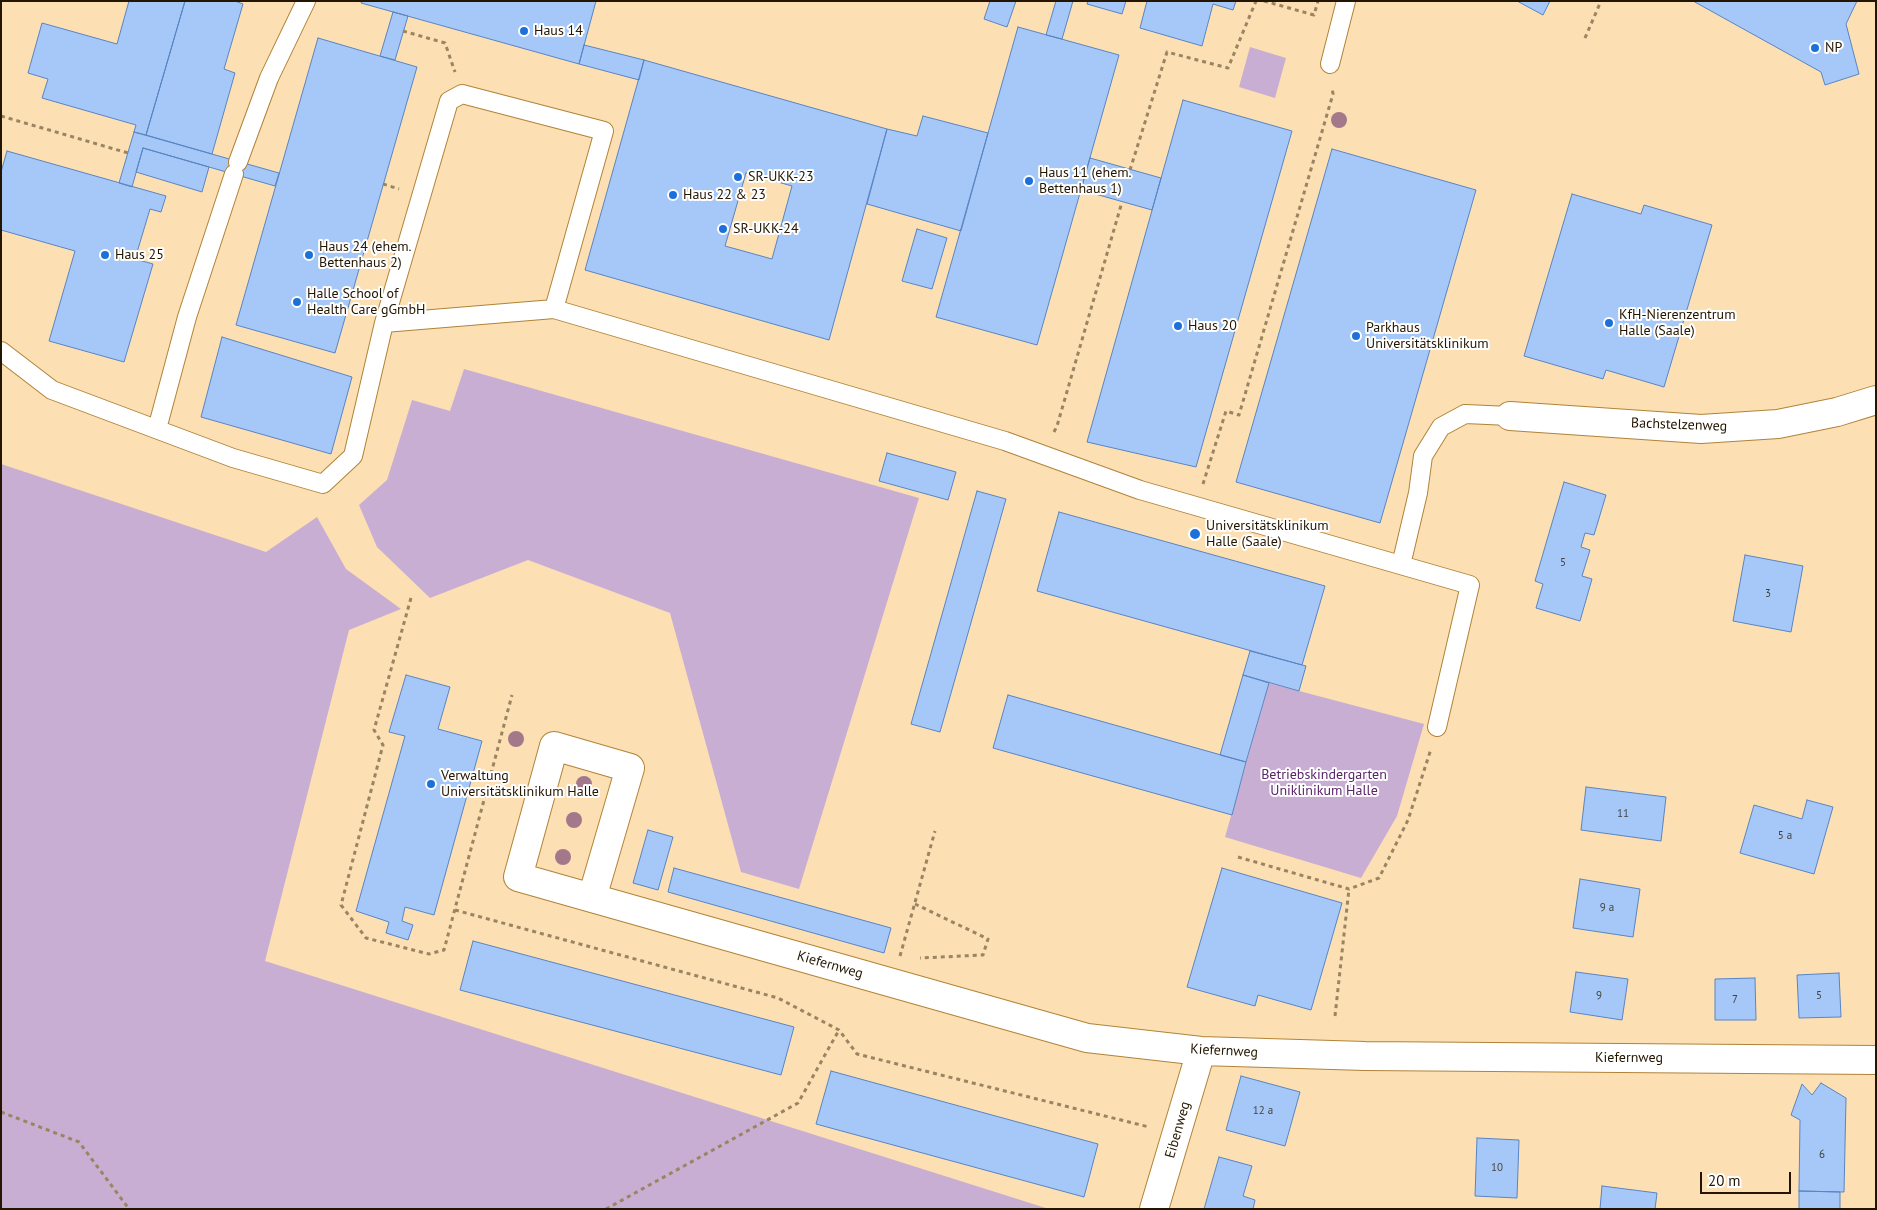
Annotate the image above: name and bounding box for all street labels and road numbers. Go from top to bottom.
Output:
street label: Bachstelzenweg [1631,415,1727,435]
street label: Kiefernweg [795,948,865,982]
street label: Kiefernweg [1190,1041,1258,1061]
street label: Kiefernweg [1595,1050,1663,1066]
street label: Eibenweg [1162,1100,1194,1160]

